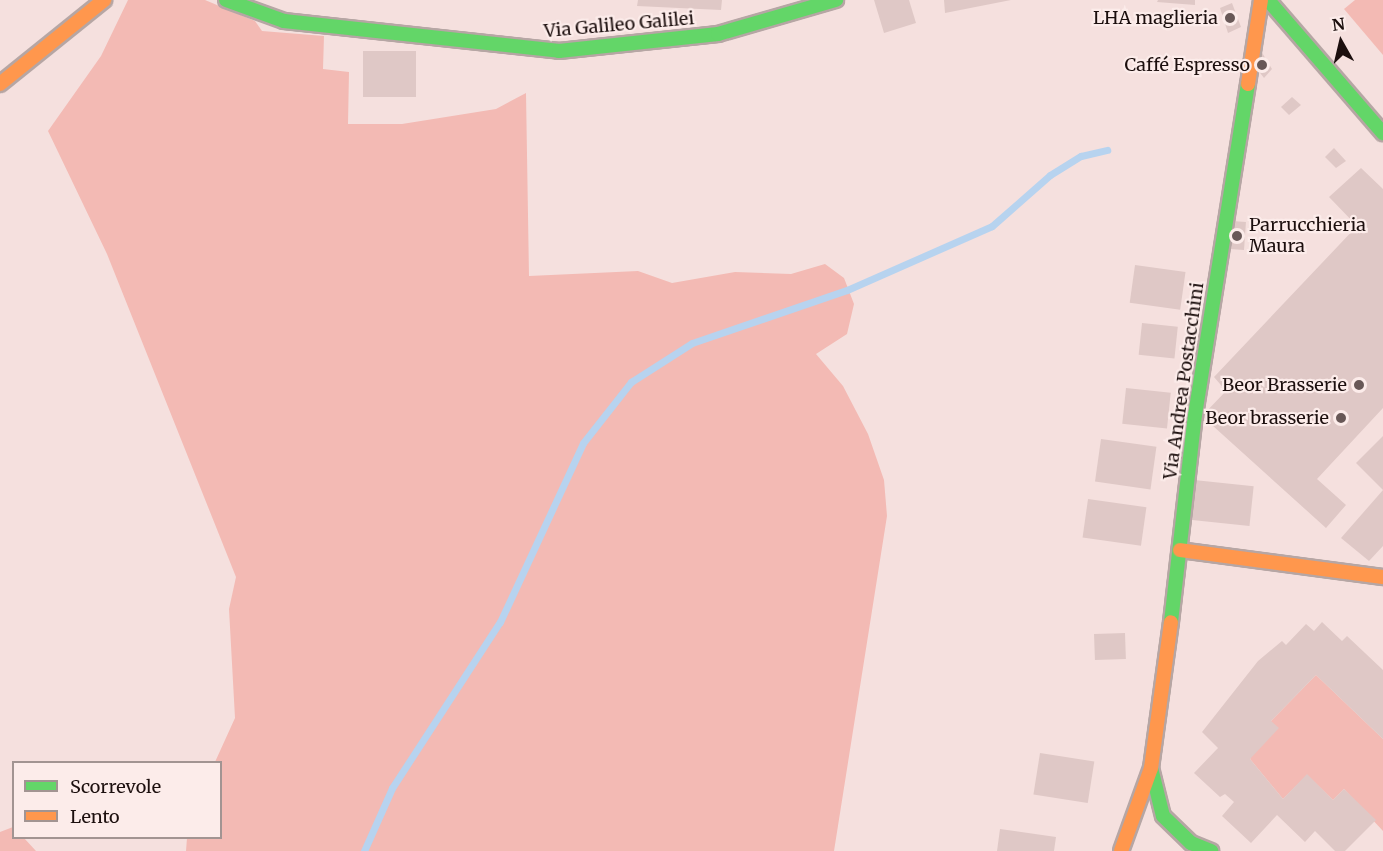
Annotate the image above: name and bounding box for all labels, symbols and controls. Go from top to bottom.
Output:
place label: LHA maglieria [1093,7,1218,29]
street label: Via Galileo Galilei [543,8,695,42]
marker: LHA maglieria [1223,11,1237,25]
north arrow [1311,12,1371,72]
text: N [1331,13,1346,35]
place label: Caffé Espresso [1124,54,1250,76]
marker: Caffé Espresso [1255,58,1269,72]
place label: Parrucchieria Maura [1249,215,1366,258]
marker: Parrucchieria Maura [1230,229,1244,243]
street label: Via Andrea Postacchini [1159,281,1209,481]
place label: Beor Brasserie [1222,374,1347,396]
marker: Beor Brasserie [1352,378,1366,392]
place label: Beor brasserie [1205,407,1329,429]
marker: Beor brasserie [1334,411,1348,425]
legend [12,761,222,839]
text: Scorrevole [70,775,161,798]
text: Lento [70,805,120,828]

